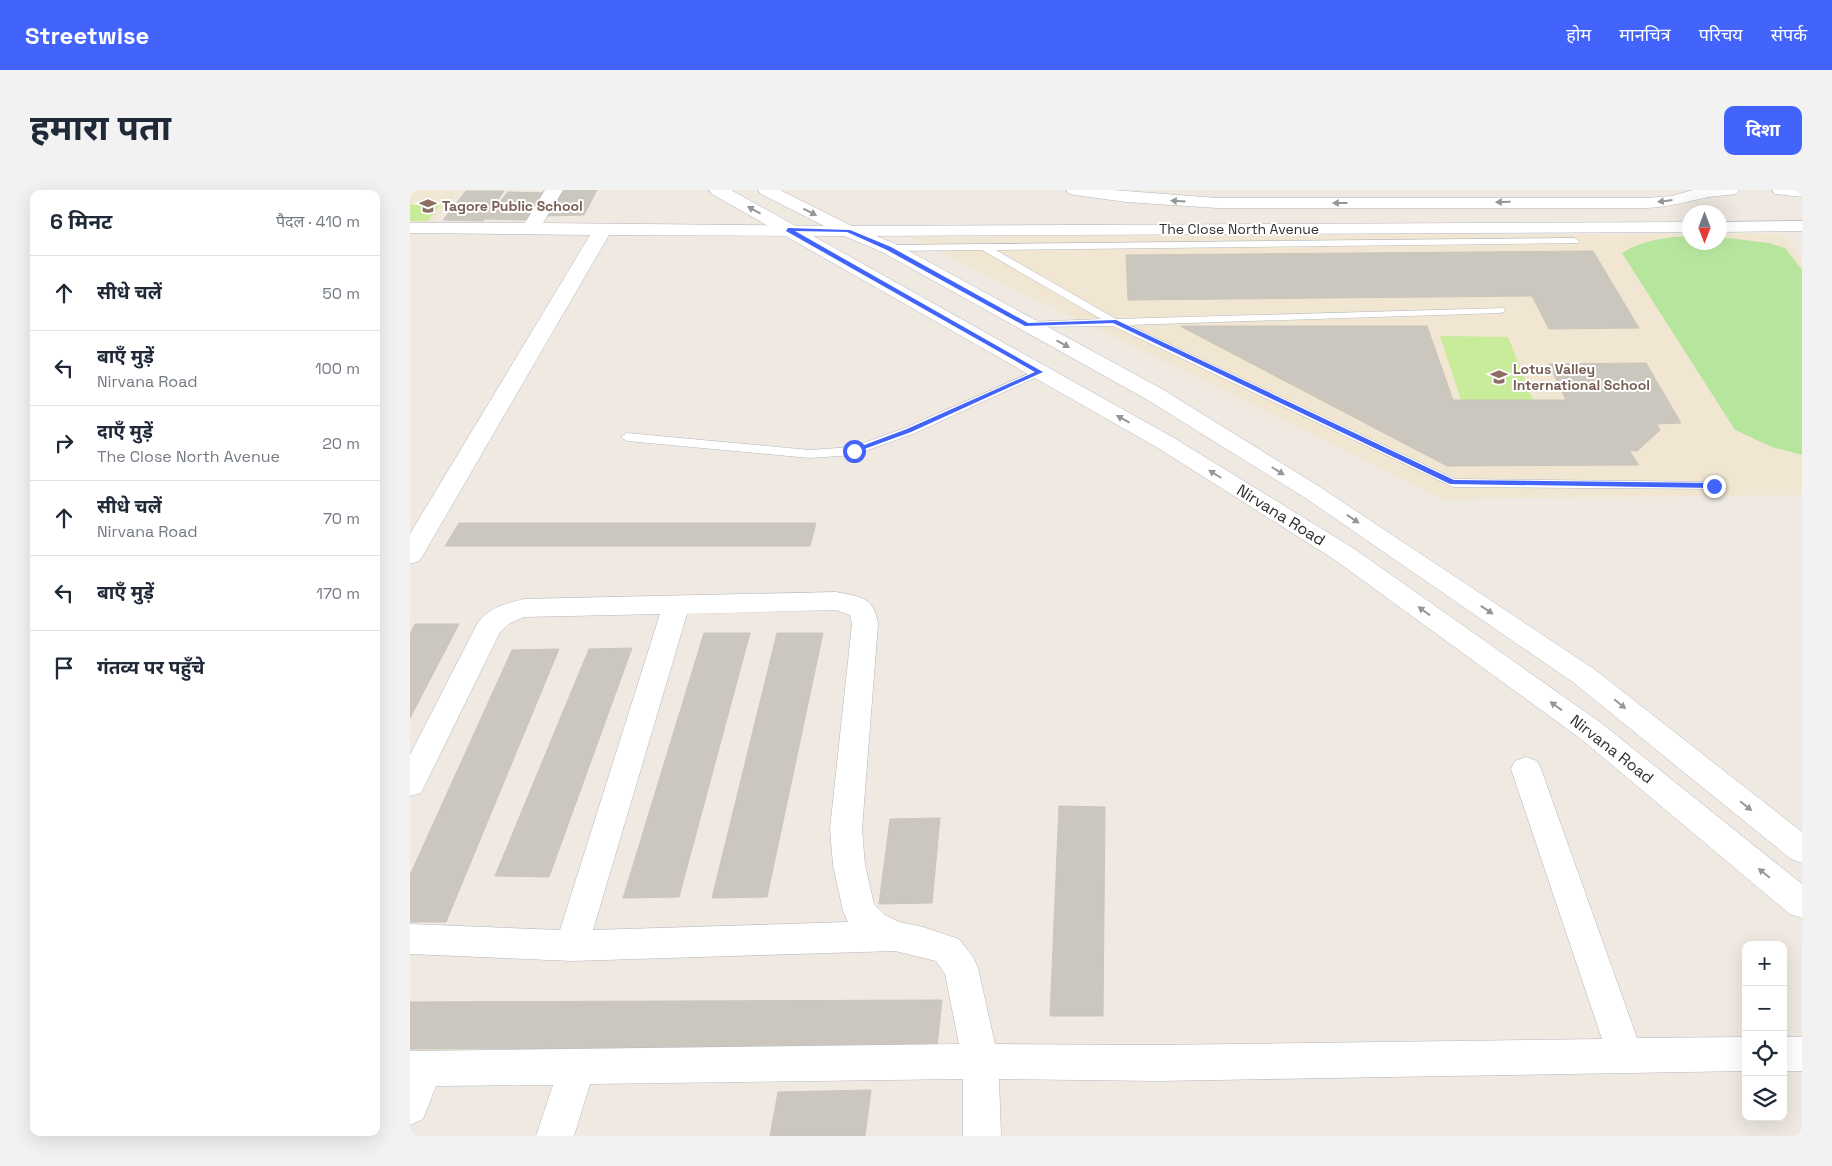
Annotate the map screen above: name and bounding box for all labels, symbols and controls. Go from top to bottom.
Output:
text: Streetwise [25,20,149,51]
text: होम [1566,23,1591,46]
text: मानचित्र [1619,23,1671,46]
text: परिचय [1699,23,1743,46]
text: संपर्क [1771,23,1807,46]
text: हमारा पता [30,106,171,150]
button: दिशा [1724,106,1802,155]
school or university icon: Tagore Public School [418,196,438,216]
one-way arrow [1169,196,1185,204]
place label: Tagore Public School [442,197,583,215]
one-way arrow [1657,197,1673,205]
one-way arrow [1494,198,1510,206]
one-way arrow [1332,199,1348,207]
north arrow [1682,205,1727,250]
one-way arrow [746,206,761,214]
text: 6 मिनट [50,208,112,235]
one-way arrow [803,208,818,216]
text: पैदल · 410 m [276,211,360,232]
street label: The Close North Avenue [1159,220,1319,238]
icon: ahead [50,279,78,307]
text: सीधे चलें [97,280,162,305]
text: 50 m [322,283,360,304]
one-way arrow [1055,340,1070,348]
text: बाएँ मुड़ें [97,344,154,369]
icon: left [50,354,78,382]
text: 100 m [315,358,360,379]
place label: Lotus Valley International School [1513,360,1650,394]
school or university icon: Lotus Valley International School [1489,367,1509,387]
text: Nirvana Road [97,371,198,392]
one-way arrow [1117,415,1130,424]
text: दाएँ मुड़ें [97,419,153,444]
icon: right [50,429,78,457]
text: 20 m [322,433,360,454]
route start [843,440,866,463]
text: The Close North Avenue [97,446,280,467]
one-way arrow [1271,466,1285,475]
one-way arrow [1208,469,1222,478]
route end [1703,475,1726,498]
street label: Nirvana Road [1233,479,1329,551]
text: सीधे चलें [97,494,162,519]
icon: ahead [50,504,78,532]
text: 70 m [323,508,360,529]
one-way arrow [1346,514,1359,524]
text: Nirvana Road [97,521,198,542]
icon: left [50,579,78,607]
text: बाएँ मुड़ें [97,580,154,605]
text: 170 m [316,583,360,604]
one-way arrow [1480,605,1494,615]
one-way arrow [1417,606,1431,616]
icon: arrive [50,654,78,682]
text: गंतव्य पर पहुँचे [97,655,204,680]
one-way arrow [1613,699,1626,710]
one-way arrow [1549,701,1563,711]
street label: Nirvana Road [1566,710,1658,788]
one-way arrow [1739,801,1752,812]
one-way arrow [1758,868,1771,879]
map controls [1742,941,1787,1121]
button: + [1742,941,1787,986]
button: − [1742,986,1787,1031]
button: locate [1742,1031,1787,1076]
button: layers [1742,1076,1787,1121]

